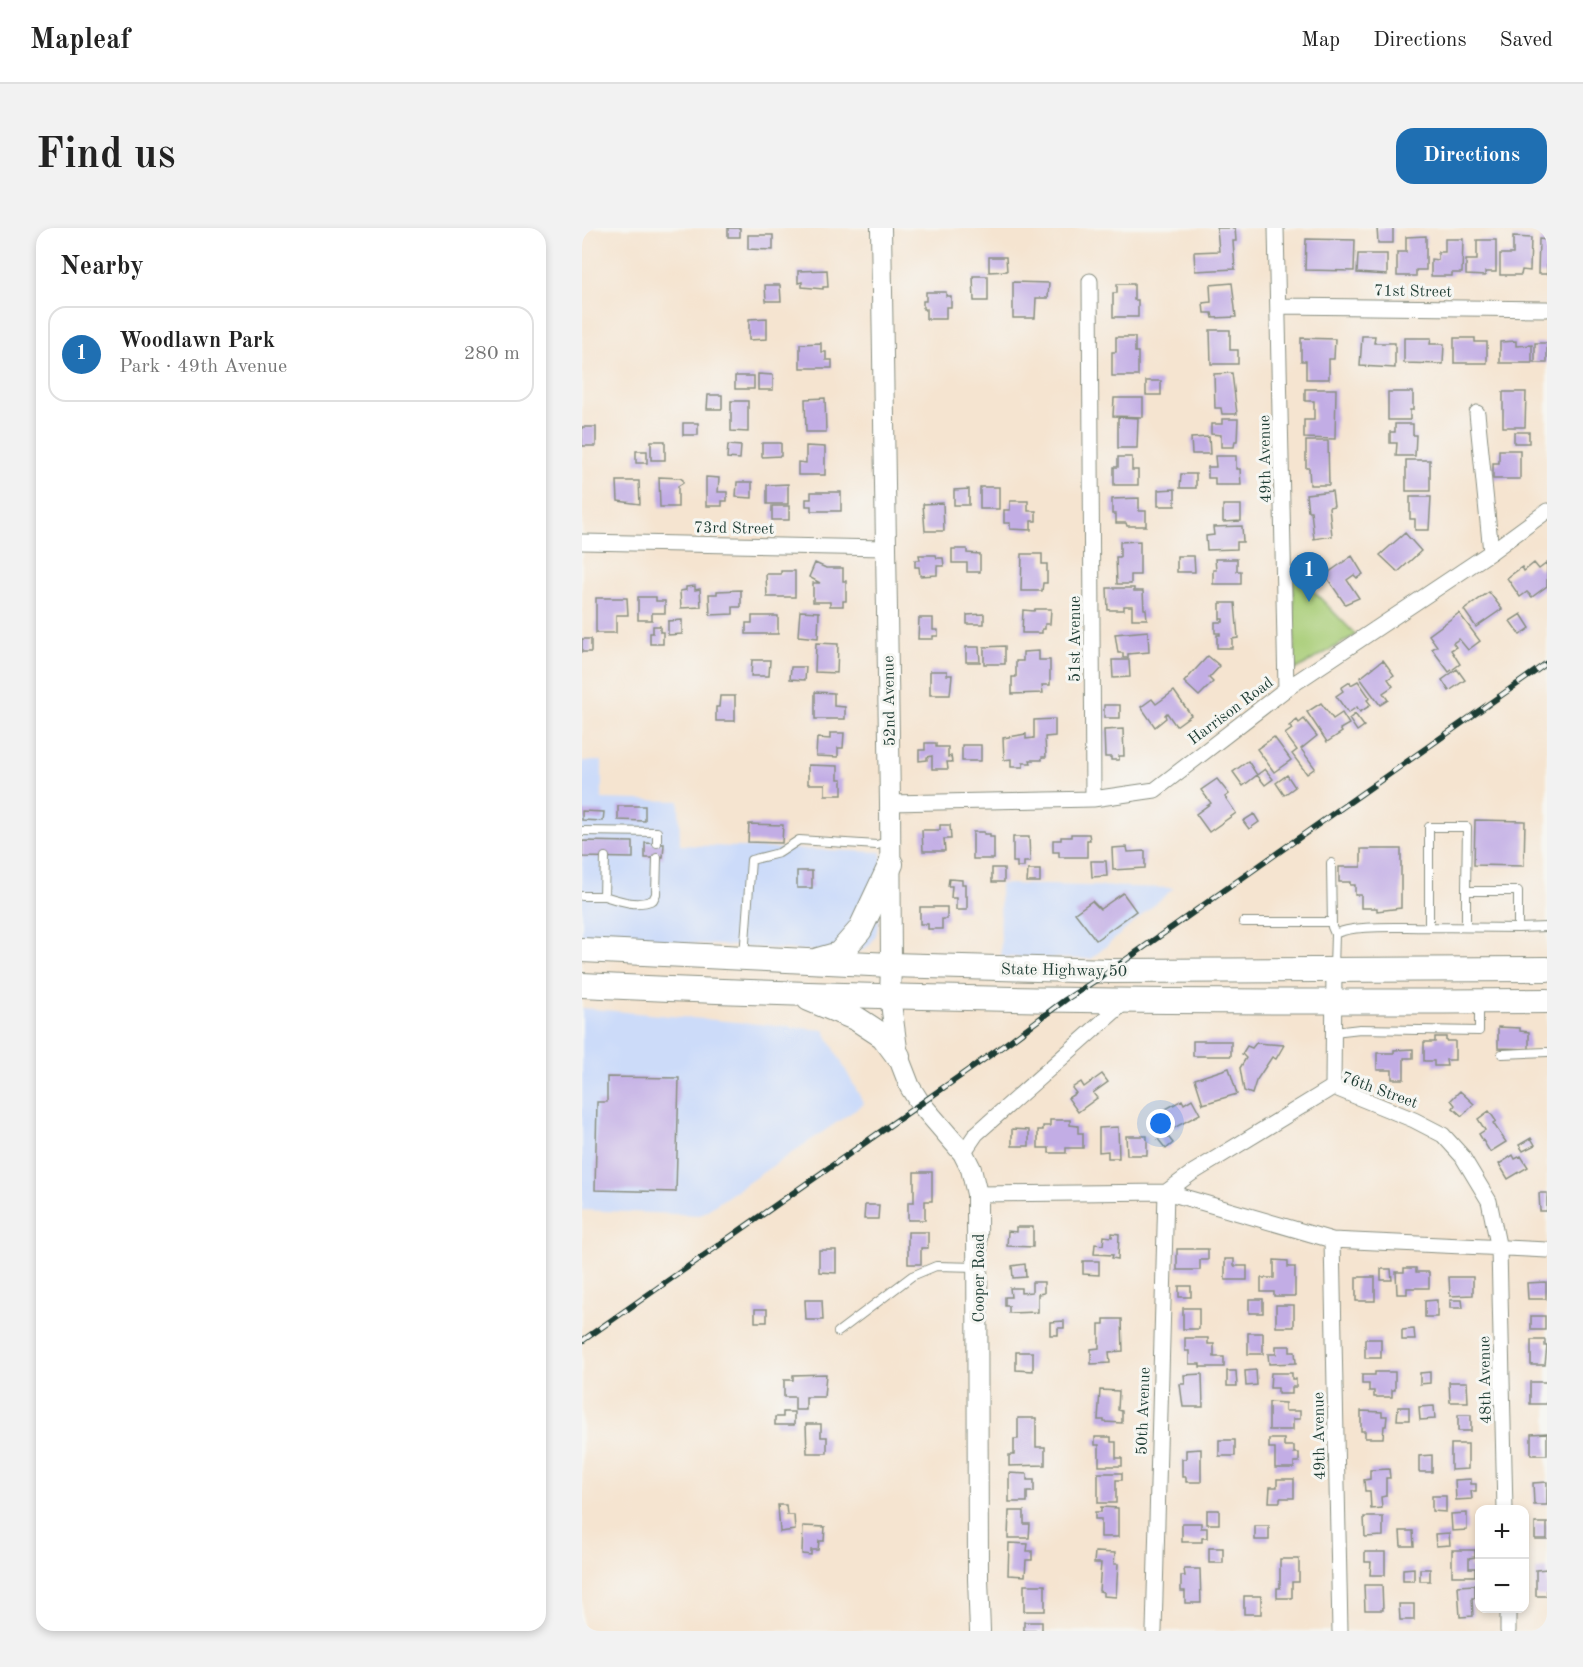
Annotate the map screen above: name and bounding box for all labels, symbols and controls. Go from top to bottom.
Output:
text: Mapleaf [30,27,130,55]
text: Map [1301,30,1340,51]
text: Directions [1373,30,1467,51]
text: Saved [1500,30,1553,51]
button: Directions [1396,128,1547,184]
text: Find us [36,135,175,177]
text: Nearby [60,254,144,280]
street label: 71st Street [1374,283,1452,301]
text: Woodlawn Park [119,330,275,352]
text: 1 [76,344,87,364]
text: 280 m [464,344,520,364]
text: Park · 49th Avenue [119,357,287,377]
street label: 49th Avenue [1257,415,1275,503]
street label: 73rd Street [694,520,775,538]
pin: 1 [1290,552,1328,602]
street label: 51st Avenue [1068,596,1084,682]
street label: 52nd Avenue [881,655,899,747]
street label: Harrison Road [1186,675,1277,749]
street label: State Highway 50 [1001,962,1127,980]
street label: 76th Street [1339,1070,1420,1112]
your location [1146,1109,1175,1138]
street label: Cooper Road [972,1234,988,1322]
street label: 48th Avenue [1477,1336,1495,1424]
street label: 50th Avenue [1134,1367,1154,1455]
street label: 49th Avenue [1311,1392,1329,1480]
map controls [1475,1505,1529,1613]
button: + [1475,1505,1529,1559]
button: − [1475,1559,1529,1613]

